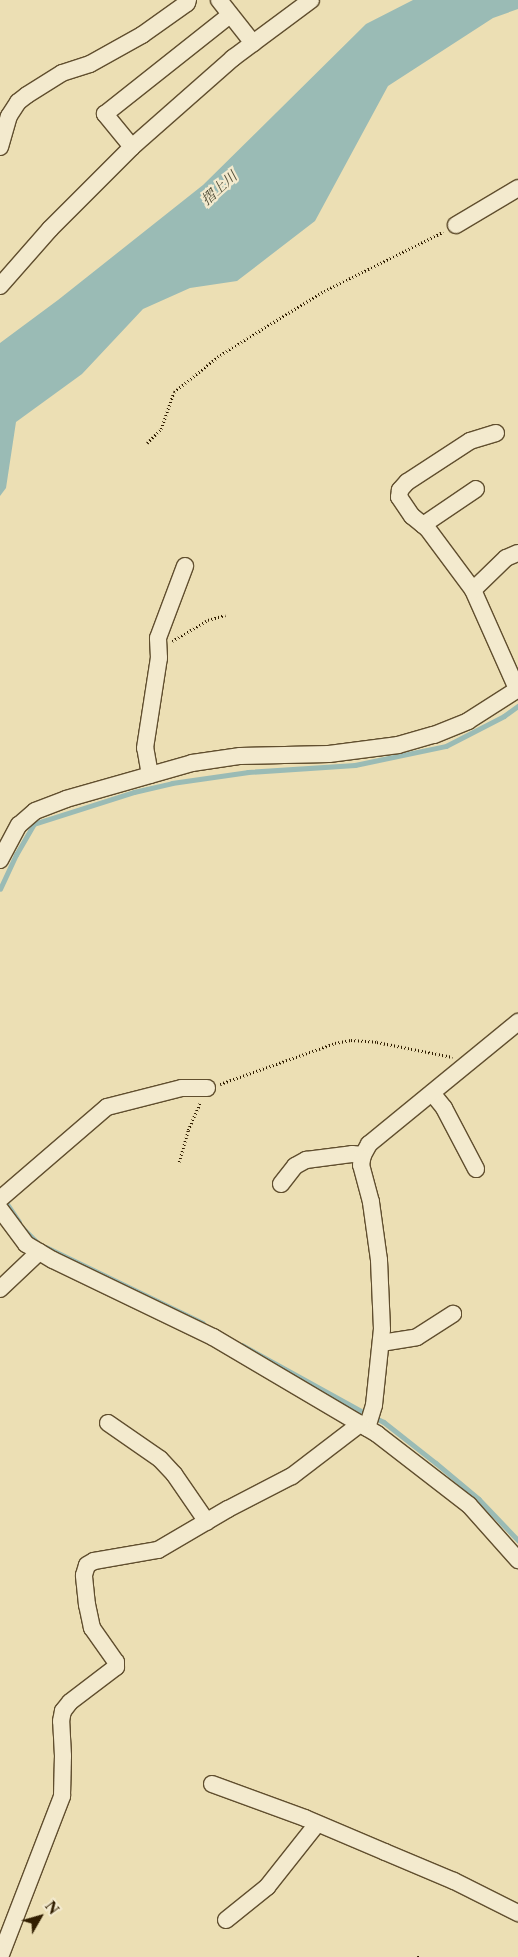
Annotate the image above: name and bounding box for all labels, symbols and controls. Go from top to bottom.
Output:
water label: 摺上川 [198,168,240,208]
north arrow [15,1892,65,1942]
text: N [41,1897,63,1918]

